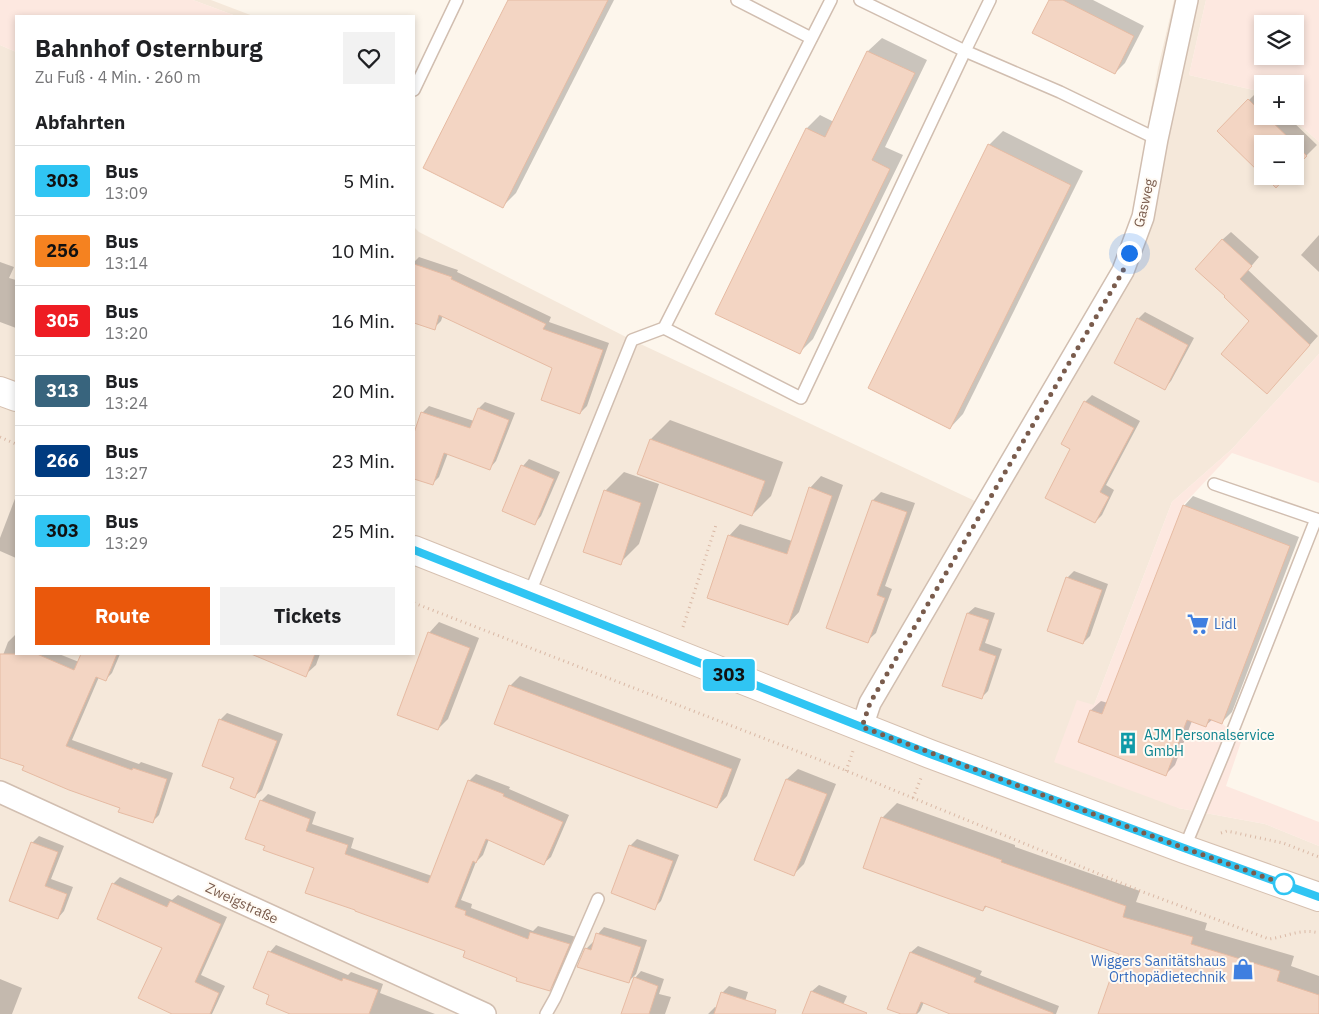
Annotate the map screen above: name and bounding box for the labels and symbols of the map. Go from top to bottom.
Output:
street label: Gasweg [1130,176,1158,229]
your location [1117,241,1142,266]
supermarket icon: Lidl [1185,611,1211,637]
place label: Lidl [1214,615,1237,633]
line badge: 303 [700,659,758,691]
place label: AJM Personalservice GmbH [1144,726,1275,760]
building icon: AJM Personalservice GmbH [1115,730,1141,756]
unlabelled marker [1273,873,1295,895]
street label: Zweigstraße [203,878,282,928]
place label: Wiggers Sanitätshaus Orthopädietechnik [1091,952,1227,986]
shop icon: Wiggers Sanitätshaus Orthopädietechnik [1230,956,1256,982]

